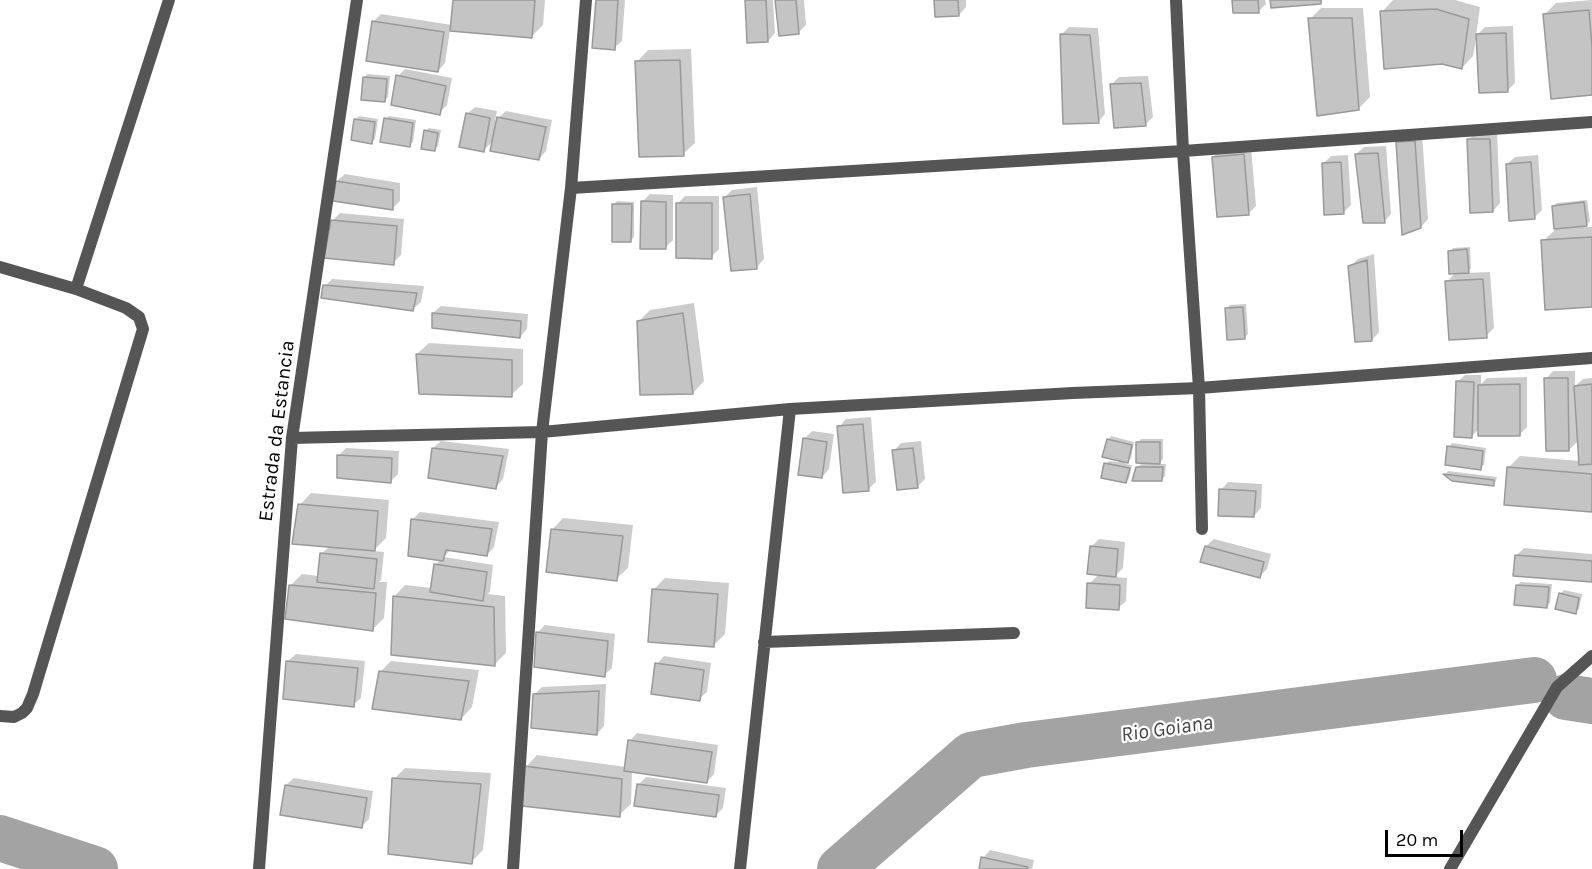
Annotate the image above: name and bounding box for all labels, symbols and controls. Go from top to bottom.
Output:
street label: Estrada da Estancia [254,339,300,523]
water label: Rio Goiana [1119,710,1215,748]
scale bar [1388,818,1466,856]
text: 20 m [1396,829,1438,851]

